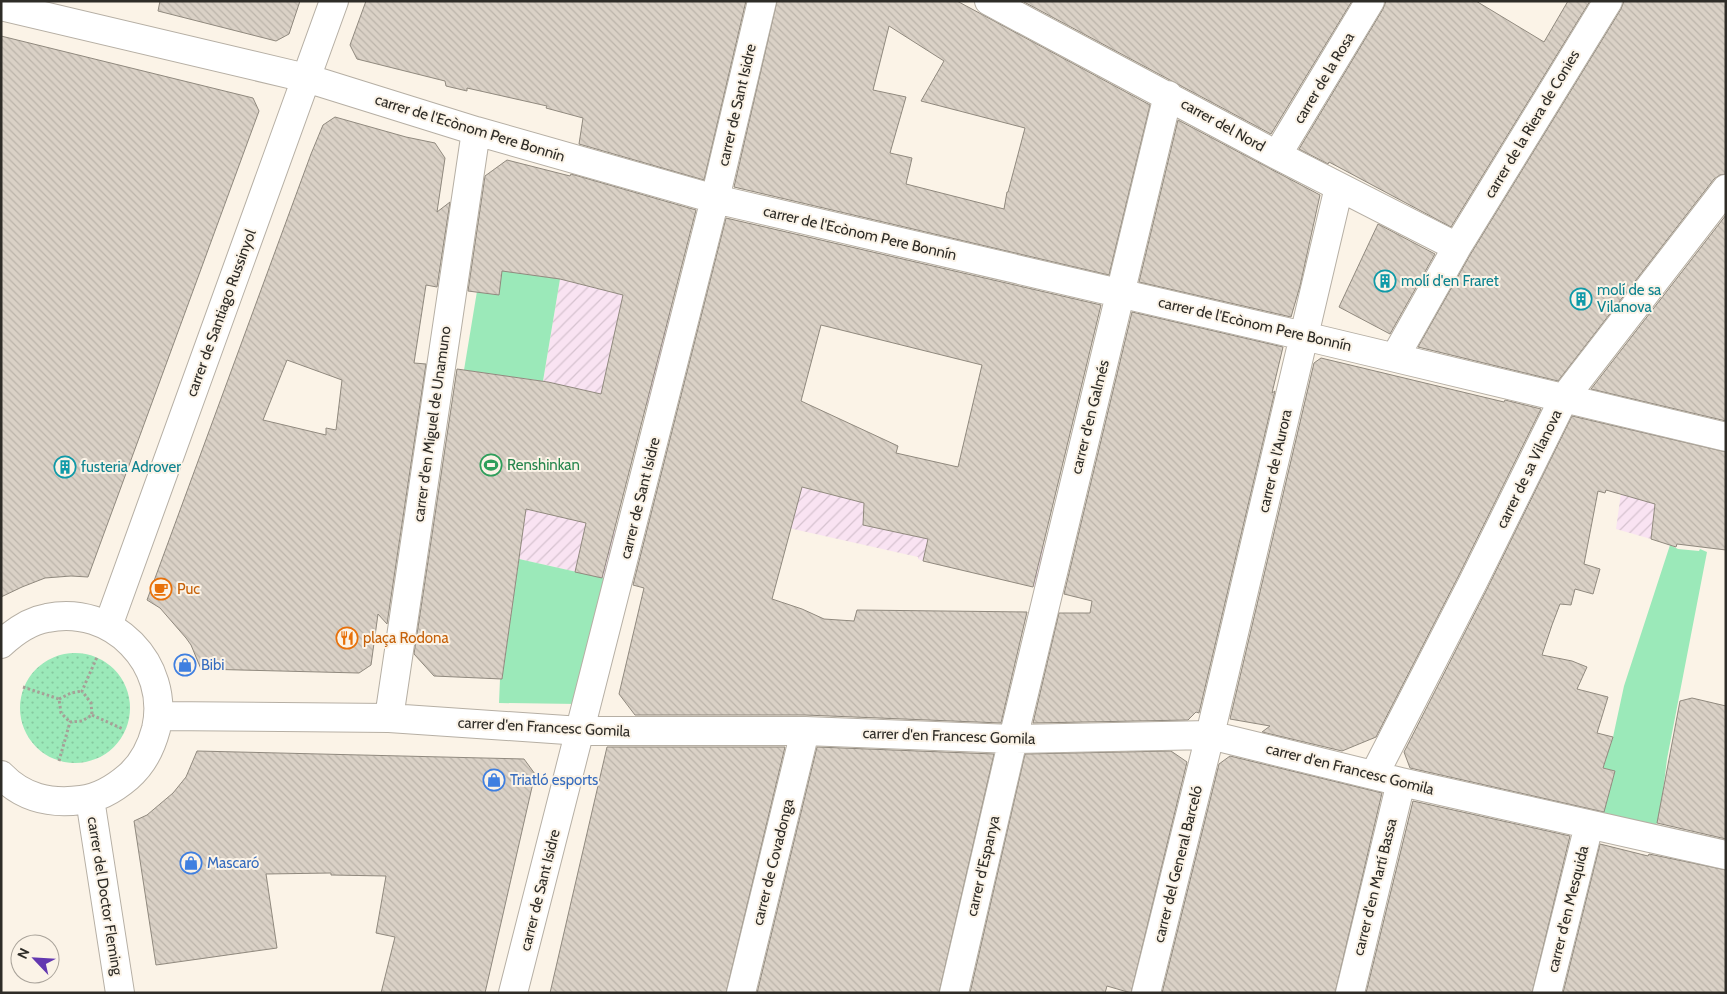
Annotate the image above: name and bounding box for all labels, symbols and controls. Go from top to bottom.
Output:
street label: carrer de la Rosa [1290,29,1359,127]
street label: carrer de Sant Isidre [714,42,760,168]
street label: carrer de la Riera de Conies [1481,47,1583,201]
street label: carrer de l'Ecònom Pere Bonnín [373,90,567,166]
street label: carrer del Nord [1178,94,1268,156]
street label: carrer de l'Ecònom Pere Bonnín [762,202,958,264]
street label: carrer de Santiago Russinyol [182,226,260,399]
building icon: molí d'en Fraret [1373,269,1397,293]
place label: molí d'en Fraret [1401,272,1499,290]
place label: molí de sa Vilanova [1597,281,1662,316]
building icon: molí de sa Vilanova [1569,287,1593,311]
street label: carrer de l'Ecònom Pere Bonnín [1157,293,1353,355]
street label: carrer d'en Miguel de Unamuno [409,325,455,523]
street label: carrer d'en Galmés [1067,358,1113,476]
street label: carrer de sa Vilanova [1492,406,1566,531]
street label: carrer de l'Aurora [1254,407,1296,514]
street label: carrer de Sant Isidre [616,435,664,561]
sports icon: Renshinkan [479,453,503,477]
building icon: fusteria Adrover [53,455,77,479]
place label: Renshinkan [507,456,580,474]
place label: fusteria Adrover [81,458,181,476]
cafe icon: Puc [149,577,173,601]
place label: Puc [177,580,200,598]
restaurant icon: plaça Rodona [335,626,359,650]
place label: plaça Rodona [363,629,449,647]
shop icon: Bibi [173,653,197,677]
place label: Bibi [201,656,225,674]
street label: carrer d'en Francesc Gomila [457,713,631,741]
street label: carrer d'en Francesc Gomila [862,724,1036,748]
street label: carrer d'en Francesc Gomila [1264,739,1437,799]
shop icon: Triatló esports [482,768,506,792]
place label: Triatló esports [510,771,598,789]
street label: carrer del General Barceló [1150,784,1206,944]
street label: carrer de Covadonga [749,796,798,927]
street label: carrer d'Espanya [963,813,1004,918]
street label: carrer del Doctor Fleming [84,815,127,977]
street label: carrer d'en Martí Bassa [1349,816,1401,957]
street label: carrer de Sant Isidre [516,827,564,953]
street label: carrer d'en Mesquida [1544,843,1593,974]
shop icon: Mascaró [179,851,203,875]
place label: Mascaró [207,854,259,872]
north arrow [10,934,60,984]
text: N [13,945,33,962]

